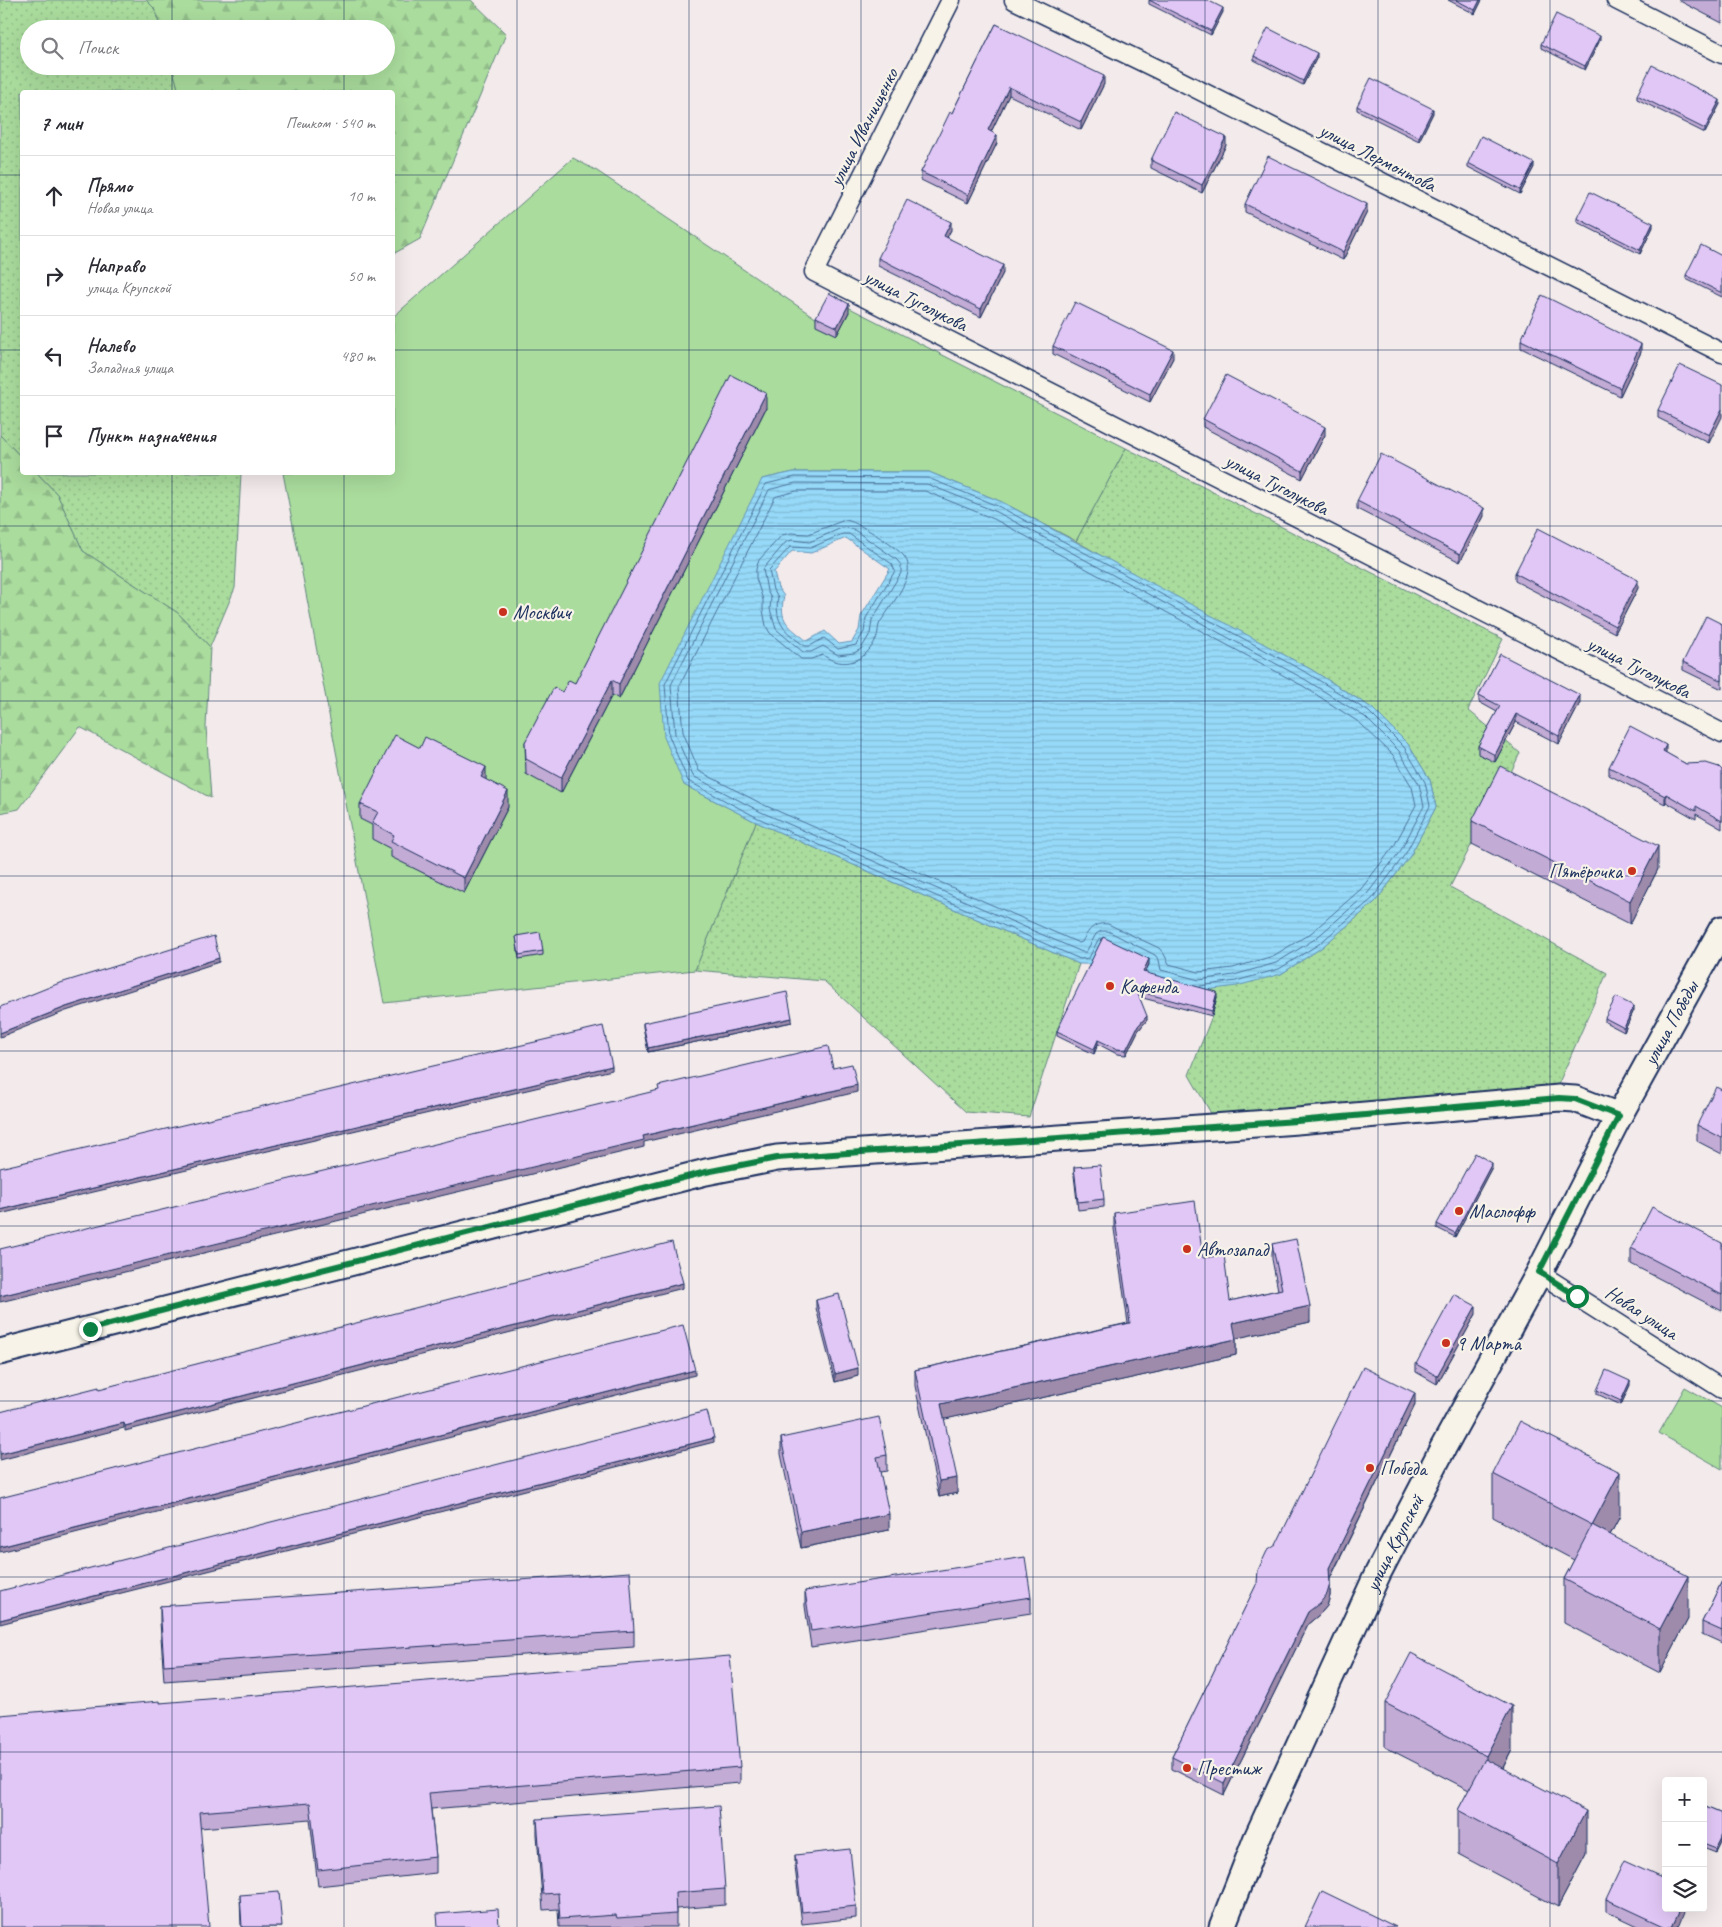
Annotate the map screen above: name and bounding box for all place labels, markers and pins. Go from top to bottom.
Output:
place label: Москвич [513,600,573,625]
marker: Москвич [497,606,509,618]
place label: Пятёрочка [1549,859,1624,884]
marker: Пятёрочка [1626,865,1638,877]
place label: Кафенда [1120,974,1180,999]
marker: Кафенда [1104,980,1116,992]
place label: Маслофф [1469,1199,1537,1224]
marker: Маслофф [1453,1205,1465,1217]
place label: Автозапад [1197,1237,1270,1262]
marker: Автозапад [1181,1243,1193,1255]
place label: 9 Марта [1456,1331,1523,1356]
marker: 9 Марта [1440,1337,1452,1349]
place label: Победа [1380,1456,1428,1481]
marker: Победа [1364,1462,1376,1474]
place label: Престиж [1197,1756,1263,1781]
marker: Престиж [1181,1762,1193,1774]

